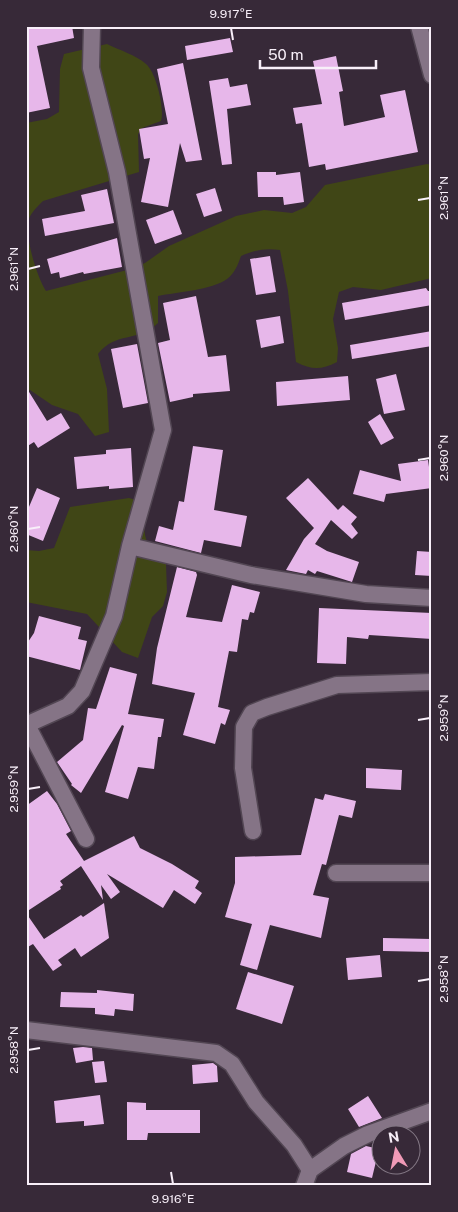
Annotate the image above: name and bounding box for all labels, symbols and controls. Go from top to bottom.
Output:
text: 9.917°E [210,7,252,21]
scale bar [260,38,377,70]
text: 50 m [268,46,303,63]
text: 2.961°N [437,176,451,220]
text: 2.961°N [7,247,21,291]
text: 2.960°N [437,435,451,481]
text: 2.960°N [7,506,21,552]
text: 2.959°N [437,694,451,742]
text: 2.959°N [7,765,21,813]
text: 2.958°N [437,955,451,1003]
text: 2.958°N [7,1026,21,1074]
north arrow [370,1124,420,1174]
text: N [387,1128,401,1146]
text: 9.916°E [151,1192,195,1206]

